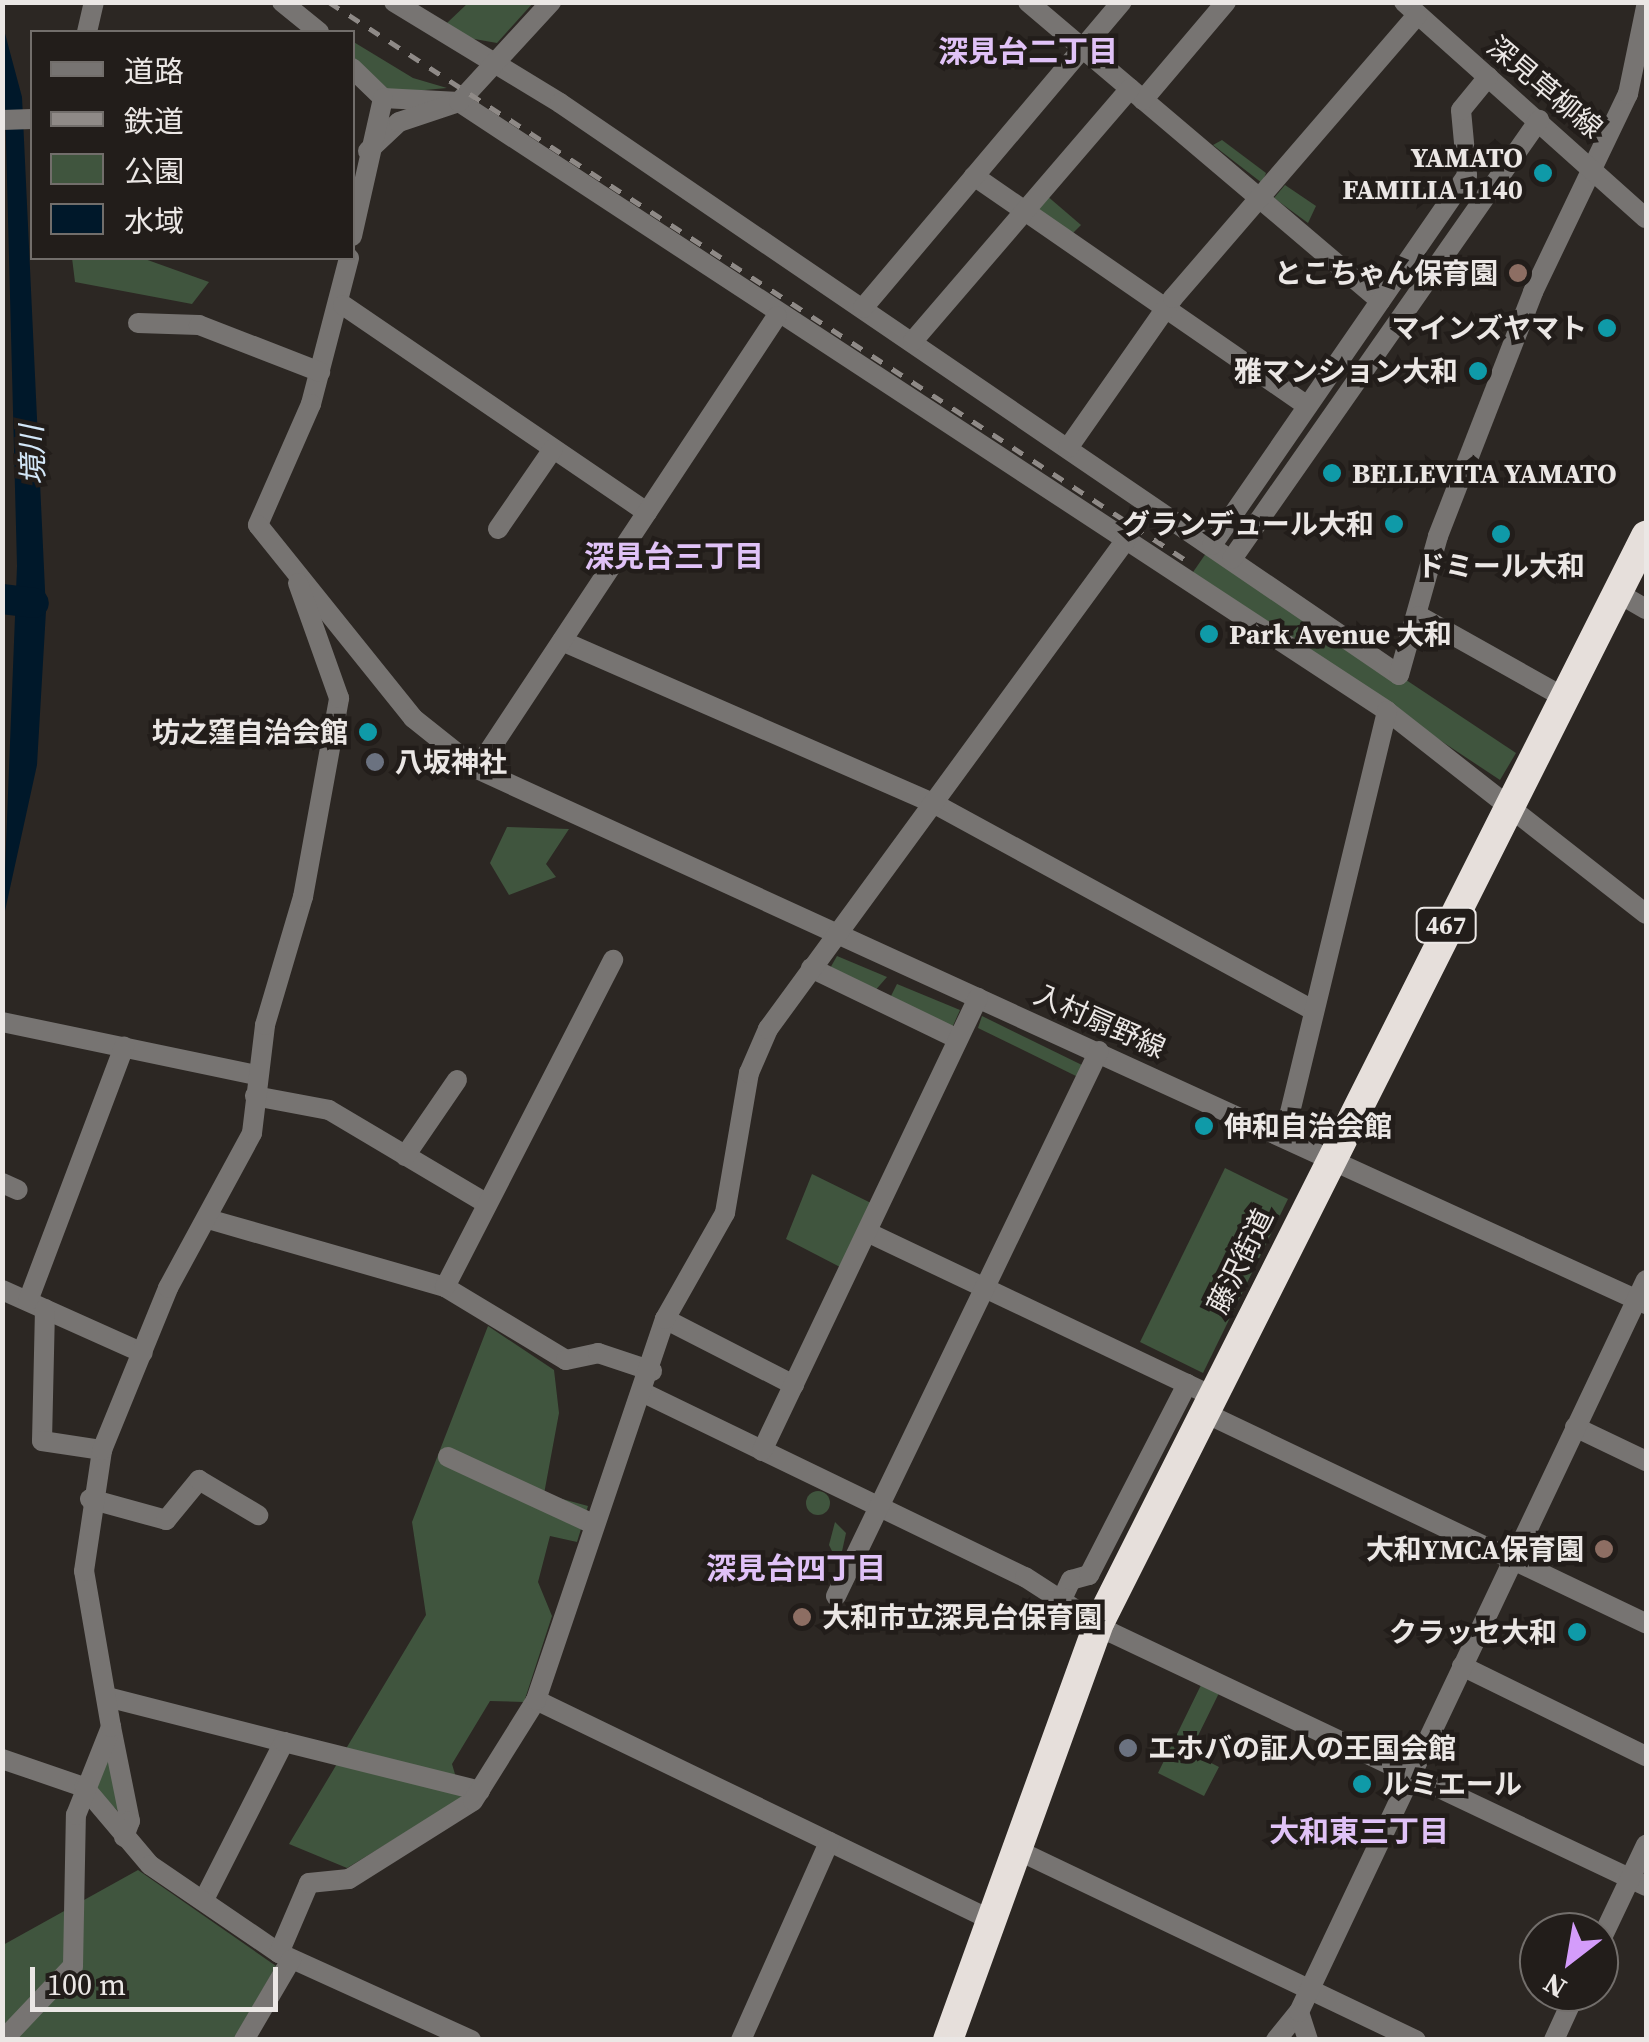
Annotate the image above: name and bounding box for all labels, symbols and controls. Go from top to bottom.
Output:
street label: 深見草柳線 [1481,29,1609,145]
legend [30,30,355,260]
district label: 深見台二丁目 [938,34,1118,70]
text: 道路 [124,51,184,92]
text: 鉄道 [124,101,184,142]
place label: YAMATO FAMILIA 1140 [1342,140,1523,206]
text: 公園 [124,151,184,192]
marker: YAMATO FAMILIA 1140 [1532,162,1554,184]
text: 水域 [124,201,184,242]
place label: とこちゃん保育園 [1274,256,1498,290]
marker: とこちゃん保育園 [1507,262,1529,284]
place label: マインズヤマト [1391,311,1587,345]
marker: マインズヤマト [1596,317,1618,339]
place label: 雅マンション大和 [1234,354,1458,388]
marker: 雅マンション大和 [1467,360,1489,382]
water label: 境川 [14,424,52,486]
place label: BELLEVITA YAMATO [1352,456,1617,490]
marker: BELLEVITA YAMATO [1321,462,1343,484]
place label: グランデュール大和 [1122,507,1374,541]
marker: グランデュール大和 [1383,513,1405,535]
marker: ドミール大和 [1490,523,1512,545]
district label: 深見台三丁目 [584,539,764,575]
place label: ドミール大和 [1417,549,1585,583]
place label: Park Avenue 大和 [1229,617,1452,651]
marker: Park Avenue 大和 [1198,623,1220,645]
place label: 坊之窪自治会館 [152,715,348,749]
marker: 坊之窪自治会館 [357,721,379,743]
place label: 八坂神社 [395,745,507,779]
marker: 八坂神社 [364,751,386,773]
road number: 467 [1414,905,1478,945]
street label: 入村扇野線 [1029,977,1171,1065]
place label: 伸和自治会館 [1224,1109,1392,1143]
marker: 伸和自治会館 [1193,1115,1215,1137]
street label: 藤沢街道 [1200,1203,1280,1319]
place label: 大和YMCA保育園 [1366,1532,1584,1566]
marker: 大和YMCA保育園 [1593,1538,1615,1560]
district label: 深見台四丁目 [706,1551,886,1587]
place label: 大和市立深見台保育園 [822,1600,1102,1634]
marker: 大和市立深見台保育園 [791,1606,813,1628]
place label: クラッセ大和 [1389,1615,1557,1649]
marker: クラッセ大和 [1566,1621,1588,1643]
place label: エホバの証人の王国会館 [1148,1731,1456,1765]
marker: エホバの証人の王国会館 [1117,1737,1139,1759]
place label: ルミエール [1382,1767,1522,1801]
marker: ルミエール [1351,1773,1373,1795]
district label: 大和東三丁目 [1269,1814,1449,1850]
north arrow [1519,1912,1619,2012]
scale bar [35,1947,282,2009]
text: 100 m [47,1964,126,2005]
text: N [1536,1964,1573,2008]

